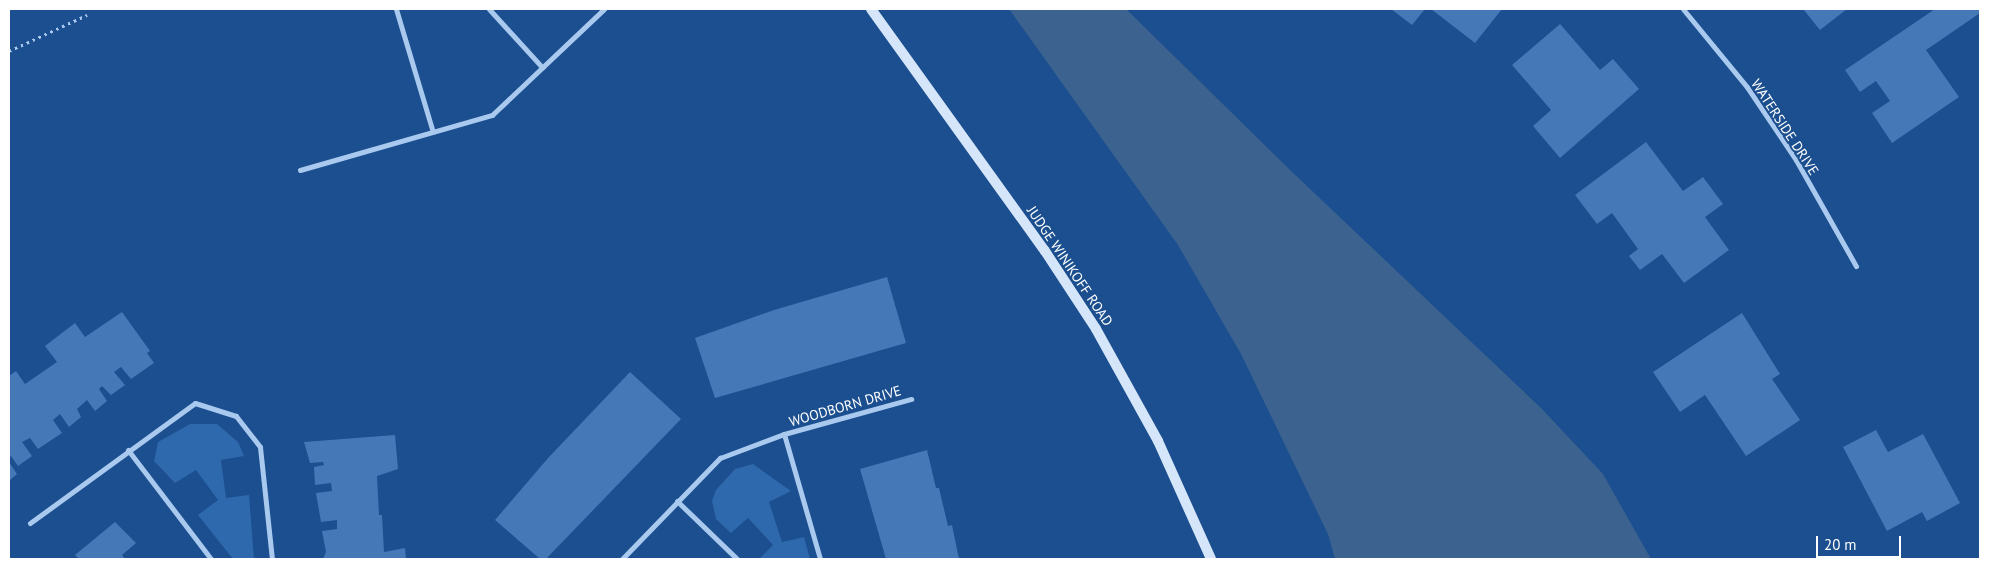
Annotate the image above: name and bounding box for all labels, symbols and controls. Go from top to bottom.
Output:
street label: WATERSIDE DRIVE [1748,76,1822,178]
street label: JUDGE WINIKOFF ROAD [1024,203,1116,329]
street label: WOODBORN DRIVE [787,382,903,430]
scale bar [1819,526,1904,558]
text: 20 m [1824,535,1857,554]

